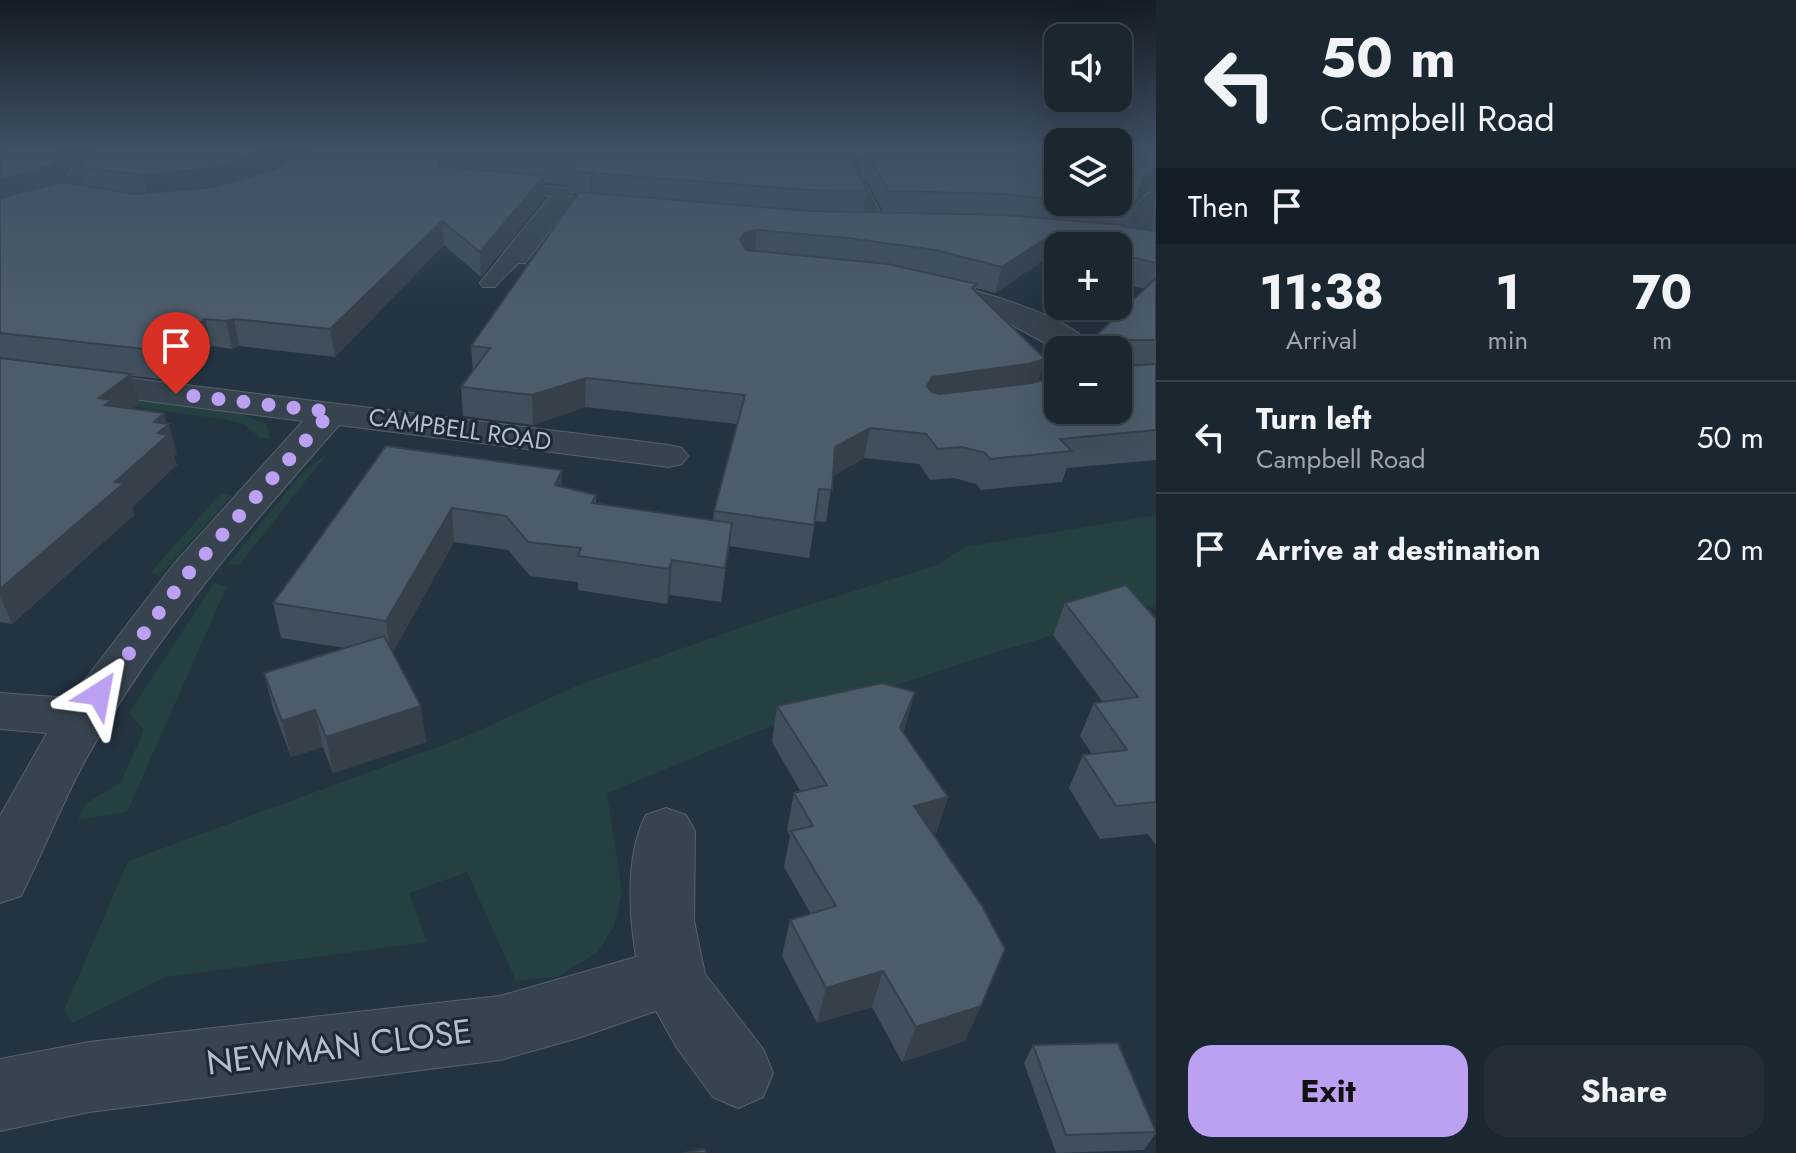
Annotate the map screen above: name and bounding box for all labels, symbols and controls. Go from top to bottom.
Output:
text: 50 m [1320,17,1456,98]
map controls [1044,24,1132,424]
button: sound [1044,24,1132,112]
icon: left [1188,32,1292,136]
text: Campbell Road [1320,92,1555,144]
button: layers [1044,128,1132,216]
icon: arrive [1265,184,1309,228]
text: Then [1188,185,1249,228]
button: + [1044,232,1132,320]
text: 11:38 [1260,258,1384,327]
text: 1 [1496,258,1520,327]
text: 70 [1632,258,1692,327]
pin [142,312,210,394]
text: Arrival [1286,321,1358,359]
text: min [1487,321,1528,359]
text: m [1652,321,1672,359]
icon: arrive [154,324,198,368]
button: − [1044,336,1132,424]
text: Turn left [1256,397,1371,440]
street label: CAMPBELL ROAD [367,399,553,459]
icon: left [1188,415,1232,459]
text: 50 m [1697,416,1764,459]
text: Campbell Road [1256,440,1425,478]
icon: arrive [1188,527,1232,571]
text: Arrive at destination [1256,528,1541,571]
text: 20 m [1697,528,1764,571]
position arrow [57,652,141,736]
street label: NEWMAN CLOSE [204,1006,474,1088]
button: Exit [1188,1045,1468,1137]
button: Share [1484,1045,1764,1137]

